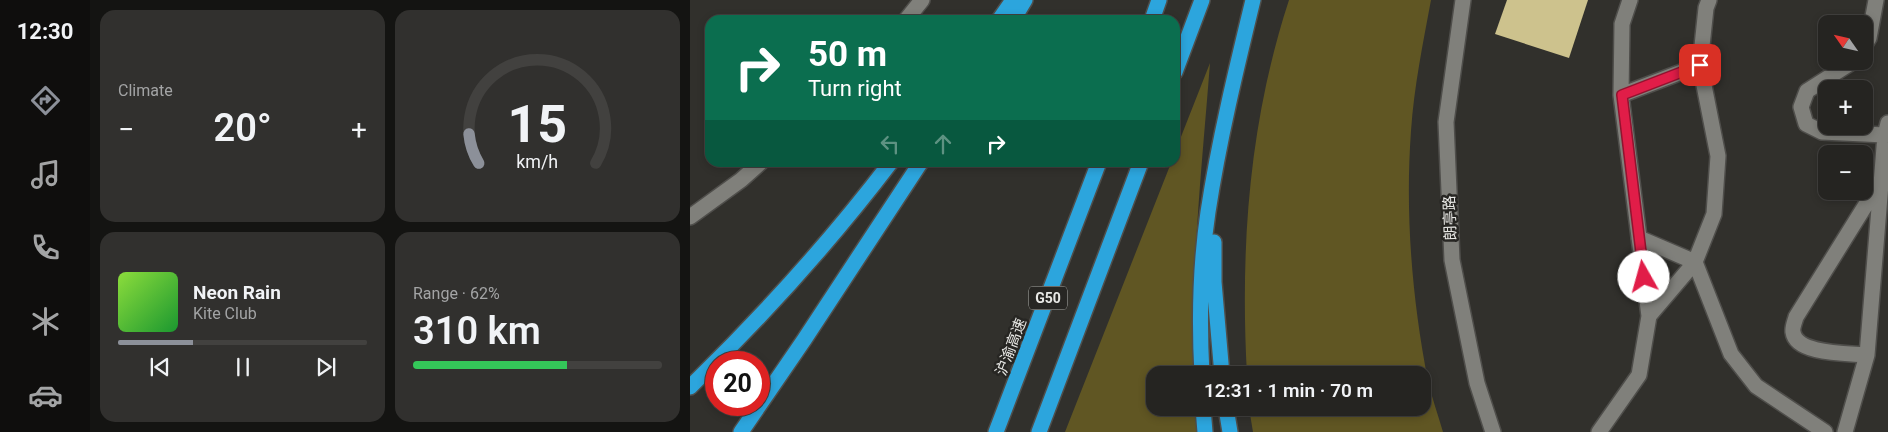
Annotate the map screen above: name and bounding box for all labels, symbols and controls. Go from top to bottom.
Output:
north arrow [1818,15,1872,70]
map controls [1818,15,1873,200]
text: 12:30 [17,19,73,44]
text: 50 m [808,34,887,75]
icon: right [725,35,790,100]
pin [1679,44,1721,86]
icon: arrive [1686,51,1714,79]
text: Turn right [808,76,902,101]
button: + [1818,80,1873,135]
text: Climate [118,81,173,100]
icon: directions [28,83,63,118]
text: 15 [508,94,567,155]
text: 20° [214,106,272,150]
text: − [118,113,134,146]
text: + [351,113,367,146]
icon: left [876,130,904,158]
icon: ahead [929,130,957,158]
icon: right [982,130,1010,158]
button: − [1818,145,1873,200]
text: km/h [517,151,558,172]
icon: music [28,157,63,192]
street label: 朗亭路 [1440,195,1460,241]
icon: phone [28,230,63,265]
position arrow [1617,250,1669,302]
text: Neon Rain [193,281,281,304]
text: Range · 62% [413,284,500,303]
road number: G50 [1029,286,1067,310]
icon: climate [28,304,63,339]
text: Kite Club [193,304,257,323]
text: 310 km [413,309,541,353]
street label: 沪渝高速 [992,316,1030,378]
speed limit sign: 20 [705,351,770,416]
icon: previous [146,353,174,381]
icon: pause [229,353,257,381]
icon: next [312,353,340,381]
icon: car [28,378,63,413]
text: 12:31 · 1 min · 70 m [1204,379,1373,402]

